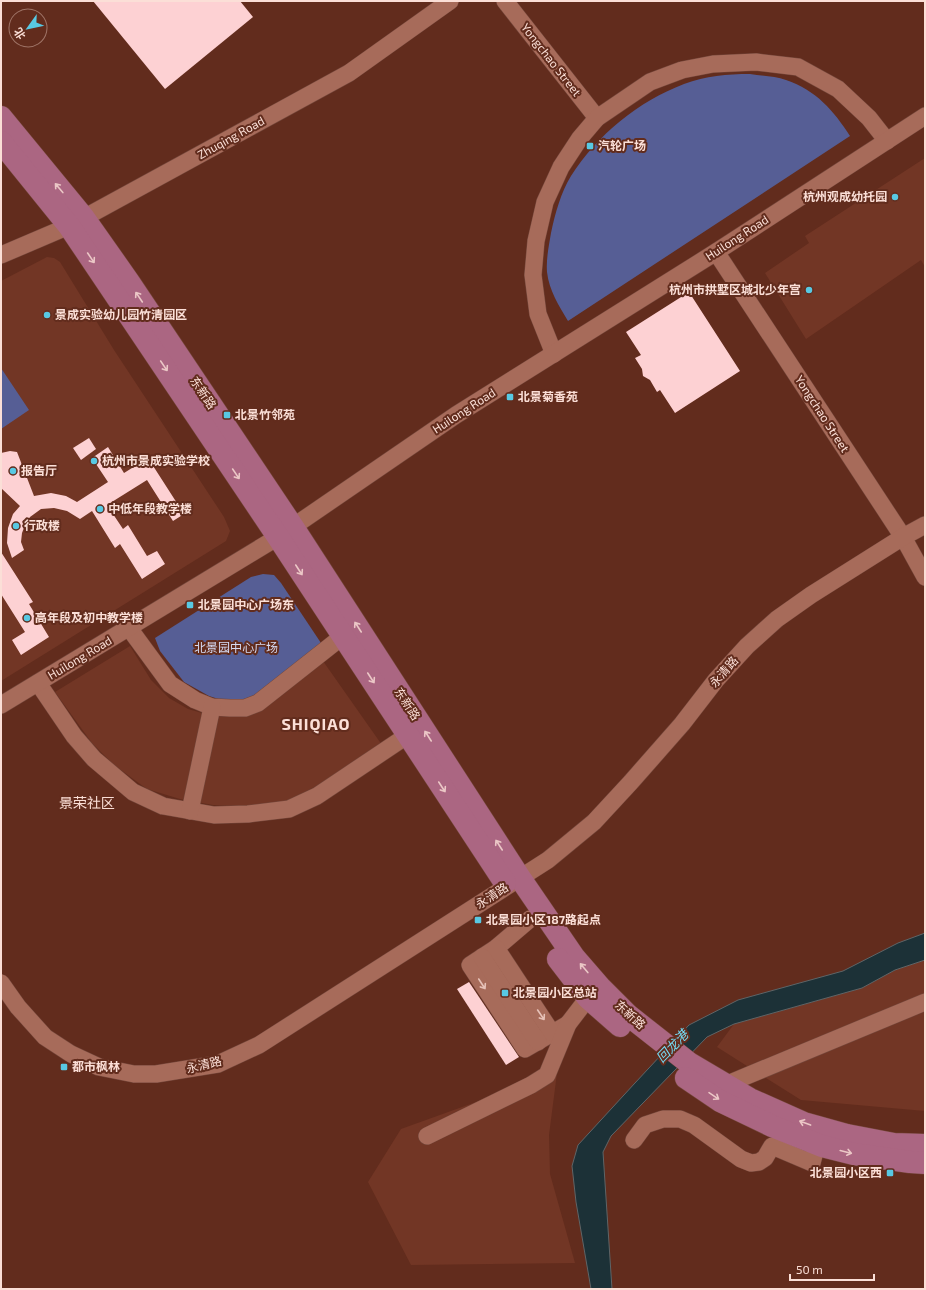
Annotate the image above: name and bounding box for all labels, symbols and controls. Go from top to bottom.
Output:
north arrow [8,8,48,48]
street label: Yongchao Street [519,20,585,99]
text: 北 [11,26,28,42]
street label: Zhuqing Road [195,113,266,161]
place label: 汽轮广场 [598,138,646,152]
marker: 汽轮广场 [585,141,595,151]
one-way arrow [55,182,64,193]
place label: 杭州观成幼托园 [803,189,887,203]
marker: 杭州观成幼托园 [890,192,900,202]
street label: Huilong Road [702,212,771,263]
one-way arrow [87,252,95,263]
place label: 杭州市拱墅区城北少年宫 [669,282,801,296]
marker: 杭州市拱墅区城北少年宫 [804,285,814,295]
one-way arrow [135,291,143,302]
place label: 景成实验幼儿园竹清园区 [55,307,187,321]
marker: 景成实验幼儿园竹清园区 [42,310,52,320]
one-way arrow [160,360,168,371]
street label: Yongchao Street [793,372,853,455]
street label: 东新路 [188,374,220,411]
street label: Huilong Road [429,385,498,436]
place label: 北景菊香苑 [518,389,578,403]
marker: 北景菊香苑 [505,392,515,402]
place label: 北景竹邻苑 [235,407,295,421]
marker: 北景竹邻苑 [222,410,232,420]
place label: 杭州市景成实验学校 [102,453,210,467]
marker: 杭州市景成实验学校 [89,456,99,466]
place label: 报告厅 [21,463,57,477]
marker: 报告厅 [8,466,18,476]
one-way arrow [232,468,240,479]
place label: 中低年段教学楼 [108,501,192,515]
marker: 中低年段教学楼 [95,504,105,514]
place label: 行政楼 [24,518,60,532]
marker: 行政楼 [11,521,21,531]
one-way arrow [295,564,303,575]
place label: 北景园中心广场东 [198,597,294,611]
marker: 北景园中心广场东 [185,600,195,610]
place label: 高年段及初中教学楼 [35,610,143,624]
marker: 高年段及初中教学楼 [22,613,32,623]
one-way arrow [354,622,362,633]
street label: Huilong Road [45,633,114,682]
park label: 北景园中心广场 [194,640,278,654]
street label: 永清路 [706,653,740,690]
one-way arrow [367,672,375,684]
street label: 东新路 [392,685,424,722]
district label: SHIQIAO [281,714,351,734]
one-way arrow [424,730,432,742]
one-way arrow [438,781,446,792]
district label: 景荣社区 [59,794,115,811]
one-way arrow [495,840,503,851]
street label: 永清路 [473,879,510,911]
place label: 北景园小区187路起点 [486,912,601,926]
marker: 北景园小区187路起点 [473,915,483,925]
one-way arrow [579,963,588,974]
one-way arrow [478,978,486,989]
place label: 北景园小区总站 [513,985,597,999]
marker: 北景园小区总站 [500,988,510,998]
street label: 东新路 [613,997,649,1032]
one-way arrow [537,1009,545,1021]
water label: 回龙港 [653,1025,693,1066]
street label: 永清路 [185,1053,223,1075]
place label: 都市枫林 [72,1059,120,1073]
marker: 都市枫林 [59,1062,69,1072]
one-way arrow [708,1092,719,1100]
one-way arrow [799,1118,811,1126]
one-way arrow [839,1149,852,1156]
place label: 北景园小区西 [810,1165,882,1179]
marker: 北景园小区西 [885,1168,895,1178]
scale bar [790,1256,874,1282]
text: 50 m [796,1262,823,1276]

